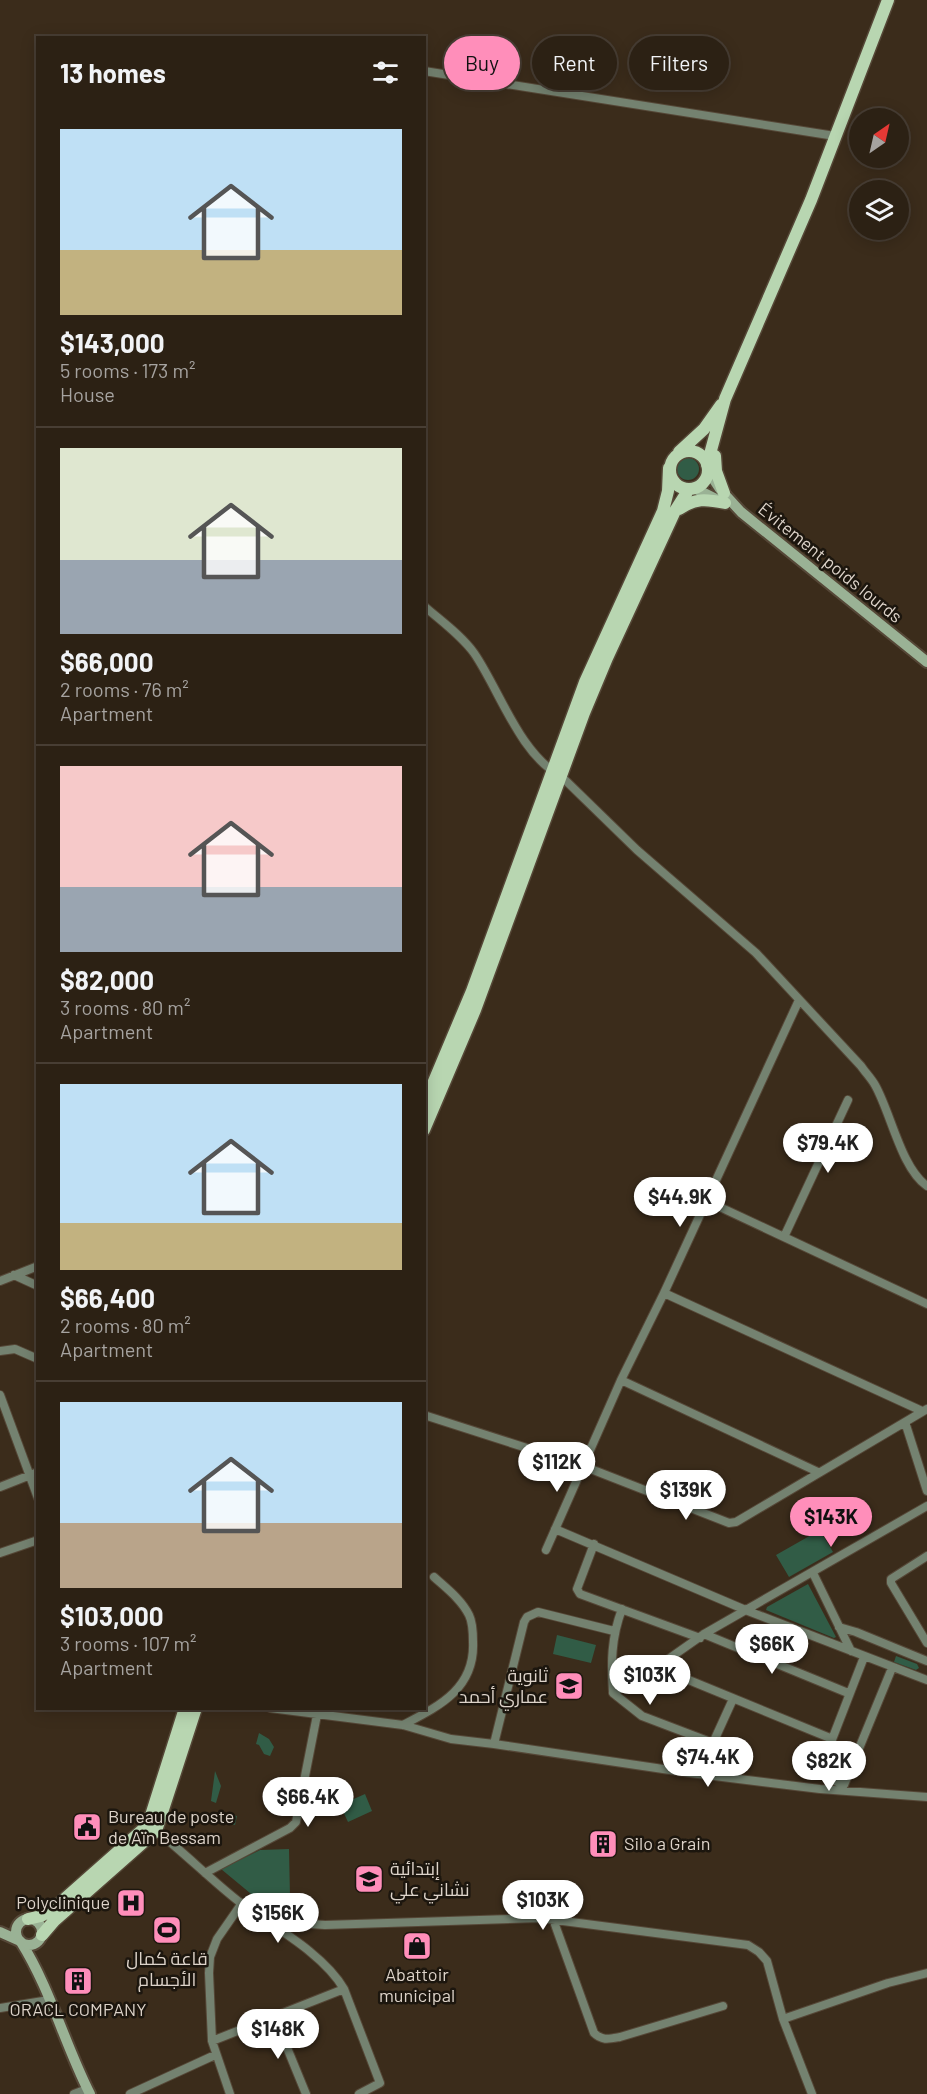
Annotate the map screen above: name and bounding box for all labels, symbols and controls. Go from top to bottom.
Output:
chip: Buy [444,36,520,90]
chip: Rent [532,36,617,90]
chip: Filters [629,36,729,90]
icon: filters [369,56,402,89]
text: 13 homes [60,57,166,88]
north arrow [849,108,909,168]
map controls [849,108,909,240]
icon: home [177,168,285,276]
button: layers [849,180,909,240]
text: $143,000 [60,327,165,358]
text: 5 rooms · 173 m² [60,358,195,382]
text: House [60,382,115,406]
icon: home [177,487,285,595]
street label: Évitement poids lourds [754,497,907,627]
text: $66,000 [60,646,153,677]
text: 2 rooms · 76 m² [60,677,189,701]
text: Apartment [60,701,153,725]
icon: home [177,805,285,913]
text: $82,000 [60,964,154,995]
text: 3 rooms · 80 m² [60,995,190,1019]
text: Apartment [60,1019,153,1043]
icon: home [177,1123,285,1231]
pin: $79.4K [779,1123,877,1174]
text: $79.4K [797,1130,859,1154]
pin: $44.9K [631,1177,729,1228]
text: $44.9K [648,1184,712,1208]
text: $66,400 [60,1282,155,1313]
text: 2 rooms · 80 m² [60,1313,191,1337]
text: Apartment [60,1337,153,1361]
icon: home [177,1441,285,1549]
pin: $112K [515,1442,599,1493]
text: $112K [532,1449,582,1473]
pin: $139K [644,1470,728,1521]
text: $139K [660,1477,712,1501]
pin: $143K [789,1497,873,1548]
text: $143K [804,1504,858,1528]
text: $103,000 [60,1600,164,1631]
pin: $66K [736,1624,808,1675]
text: 3 rooms · 107 m² [60,1631,196,1655]
text: $66K [749,1631,795,1655]
text: Apartment [60,1655,153,1679]
pin: $103K [608,1655,692,1706]
text: $103K [623,1662,677,1686]
place label: ثانوية عماري أحمد [459,1664,548,1711]
school or university icon: ثانوية عماري أحمد [553,1670,585,1702]
pin: $74.4K [659,1737,757,1788]
pin: $82K [793,1741,865,1792]
text: $74.4K [676,1744,740,1768]
text: $82K [806,1748,852,1772]
pin: $66.4K [259,1777,357,1828]
text: $66.4K [277,1784,339,1808]
place label: Bureau de poste de Aïn Bessam [108,1805,234,1848]
public building icon: Bureau de poste de Aïn Bessam [71,1811,103,1843]
building icon: Silo a Grain [587,1828,619,1860]
place label: Silo a Grain [624,1832,711,1854]
place label: إبتدائية نشاني علي [390,1857,470,1904]
school or university icon: إبتدائية نشاني علي [353,1863,385,1895]
pin: $103K [501,1880,585,1931]
hospital icon: Polyclinique [115,1887,147,1919]
text: $103K [516,1887,570,1911]
place label: Polyclinique [16,1891,110,1913]
pin: $156K [236,1893,320,1944]
text: $156K [252,1900,304,1924]
sports icon: قاعة كمال الأجسام [151,1914,183,1946]
shop icon: Abattoir municipal [401,1930,433,1962]
place label: قاعة كمال الأجسام [126,1947,208,1992]
place label: Abattoir municipal [379,1963,455,2006]
building icon: ORACL COMPANY [62,1965,94,1997]
place label: ORACL COMPANY [10,1998,146,2020]
pin: $148K [236,2009,320,2060]
text: $148K [251,2016,305,2040]

